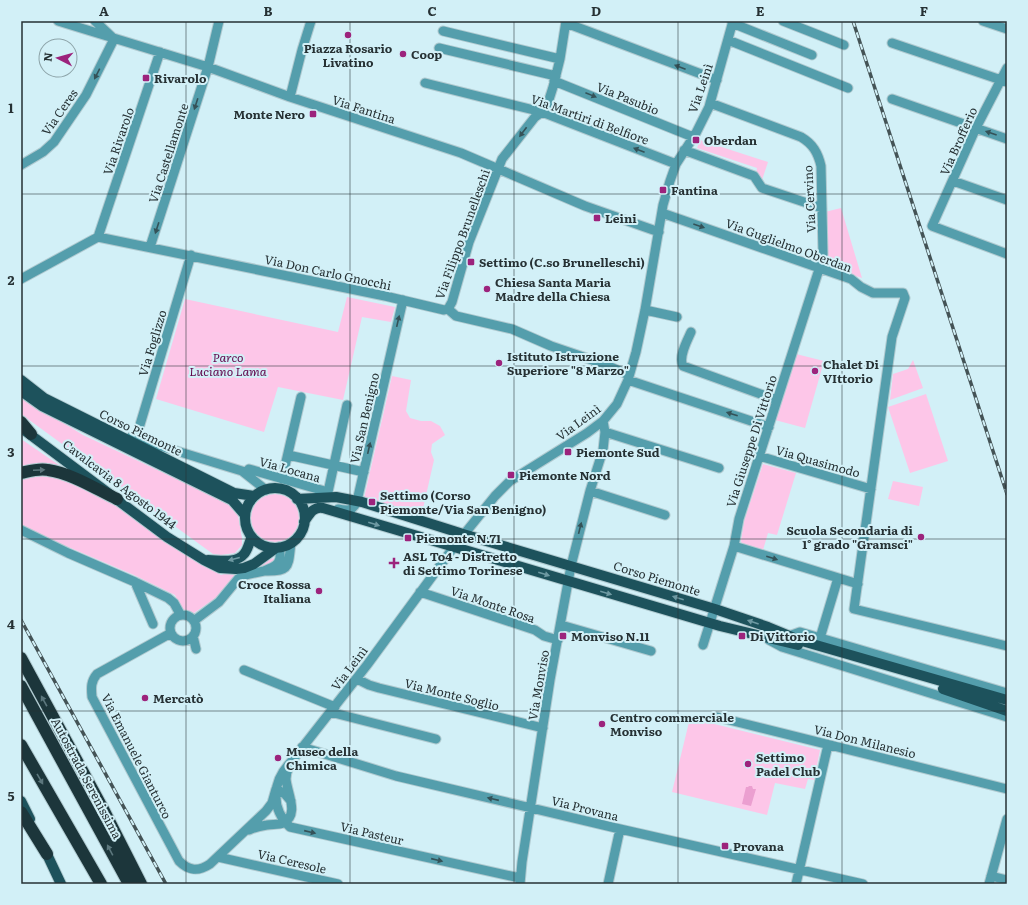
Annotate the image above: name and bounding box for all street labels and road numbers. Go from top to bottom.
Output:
street label: Via Leinì [683,61,717,115]
street label: Via Pasubio [594,77,662,119]
street label: Via Ceres [36,85,82,139]
street label: Via Martiri di Belfiore [528,89,652,149]
street label: Via Fantina [330,90,399,128]
street label: Via Castellamonte [143,101,193,205]
street label: Via Brofferio [935,104,981,178]
street label: Via Rivarolo [98,105,138,177]
street label: Via Cervino [798,165,820,233]
street label: Via Filippo Brunelleschi [430,166,494,302]
street label: Via Guglielmo Oberdan [723,214,855,276]
street label: Via Don Carlo Gnocchi [263,250,393,294]
street label: Via Foglizzo [133,307,171,379]
street label: Via San Benigno [345,371,383,465]
street label: Via Giuseppe Di Vittorio [721,373,781,509]
street label: Via Leinì [552,400,604,444]
street label: Corso Piemonte [96,404,186,460]
street label: Cavalcavia 8 Agosto 1944 [59,435,181,533]
street label: Via Quasimodo [774,440,862,482]
street label: Via Locana [257,452,323,486]
street label: Corso Piemonte [611,556,703,600]
street label: Via Monte Rosa [448,581,538,627]
street label: Via Leinì [326,642,372,694]
street label: Via Monviso [523,648,553,722]
street label: Via Monte Soglio [403,674,501,714]
street label: Via Emanuele Gianturco [97,690,177,822]
street label: Autostrada Serenissima [47,714,127,842]
street label: Via Don Milanesio [812,720,918,762]
street label: Via Provana [549,791,621,825]
street label: Via Pasteur [338,817,406,849]
street label: Via Ceresole [256,844,328,878]

